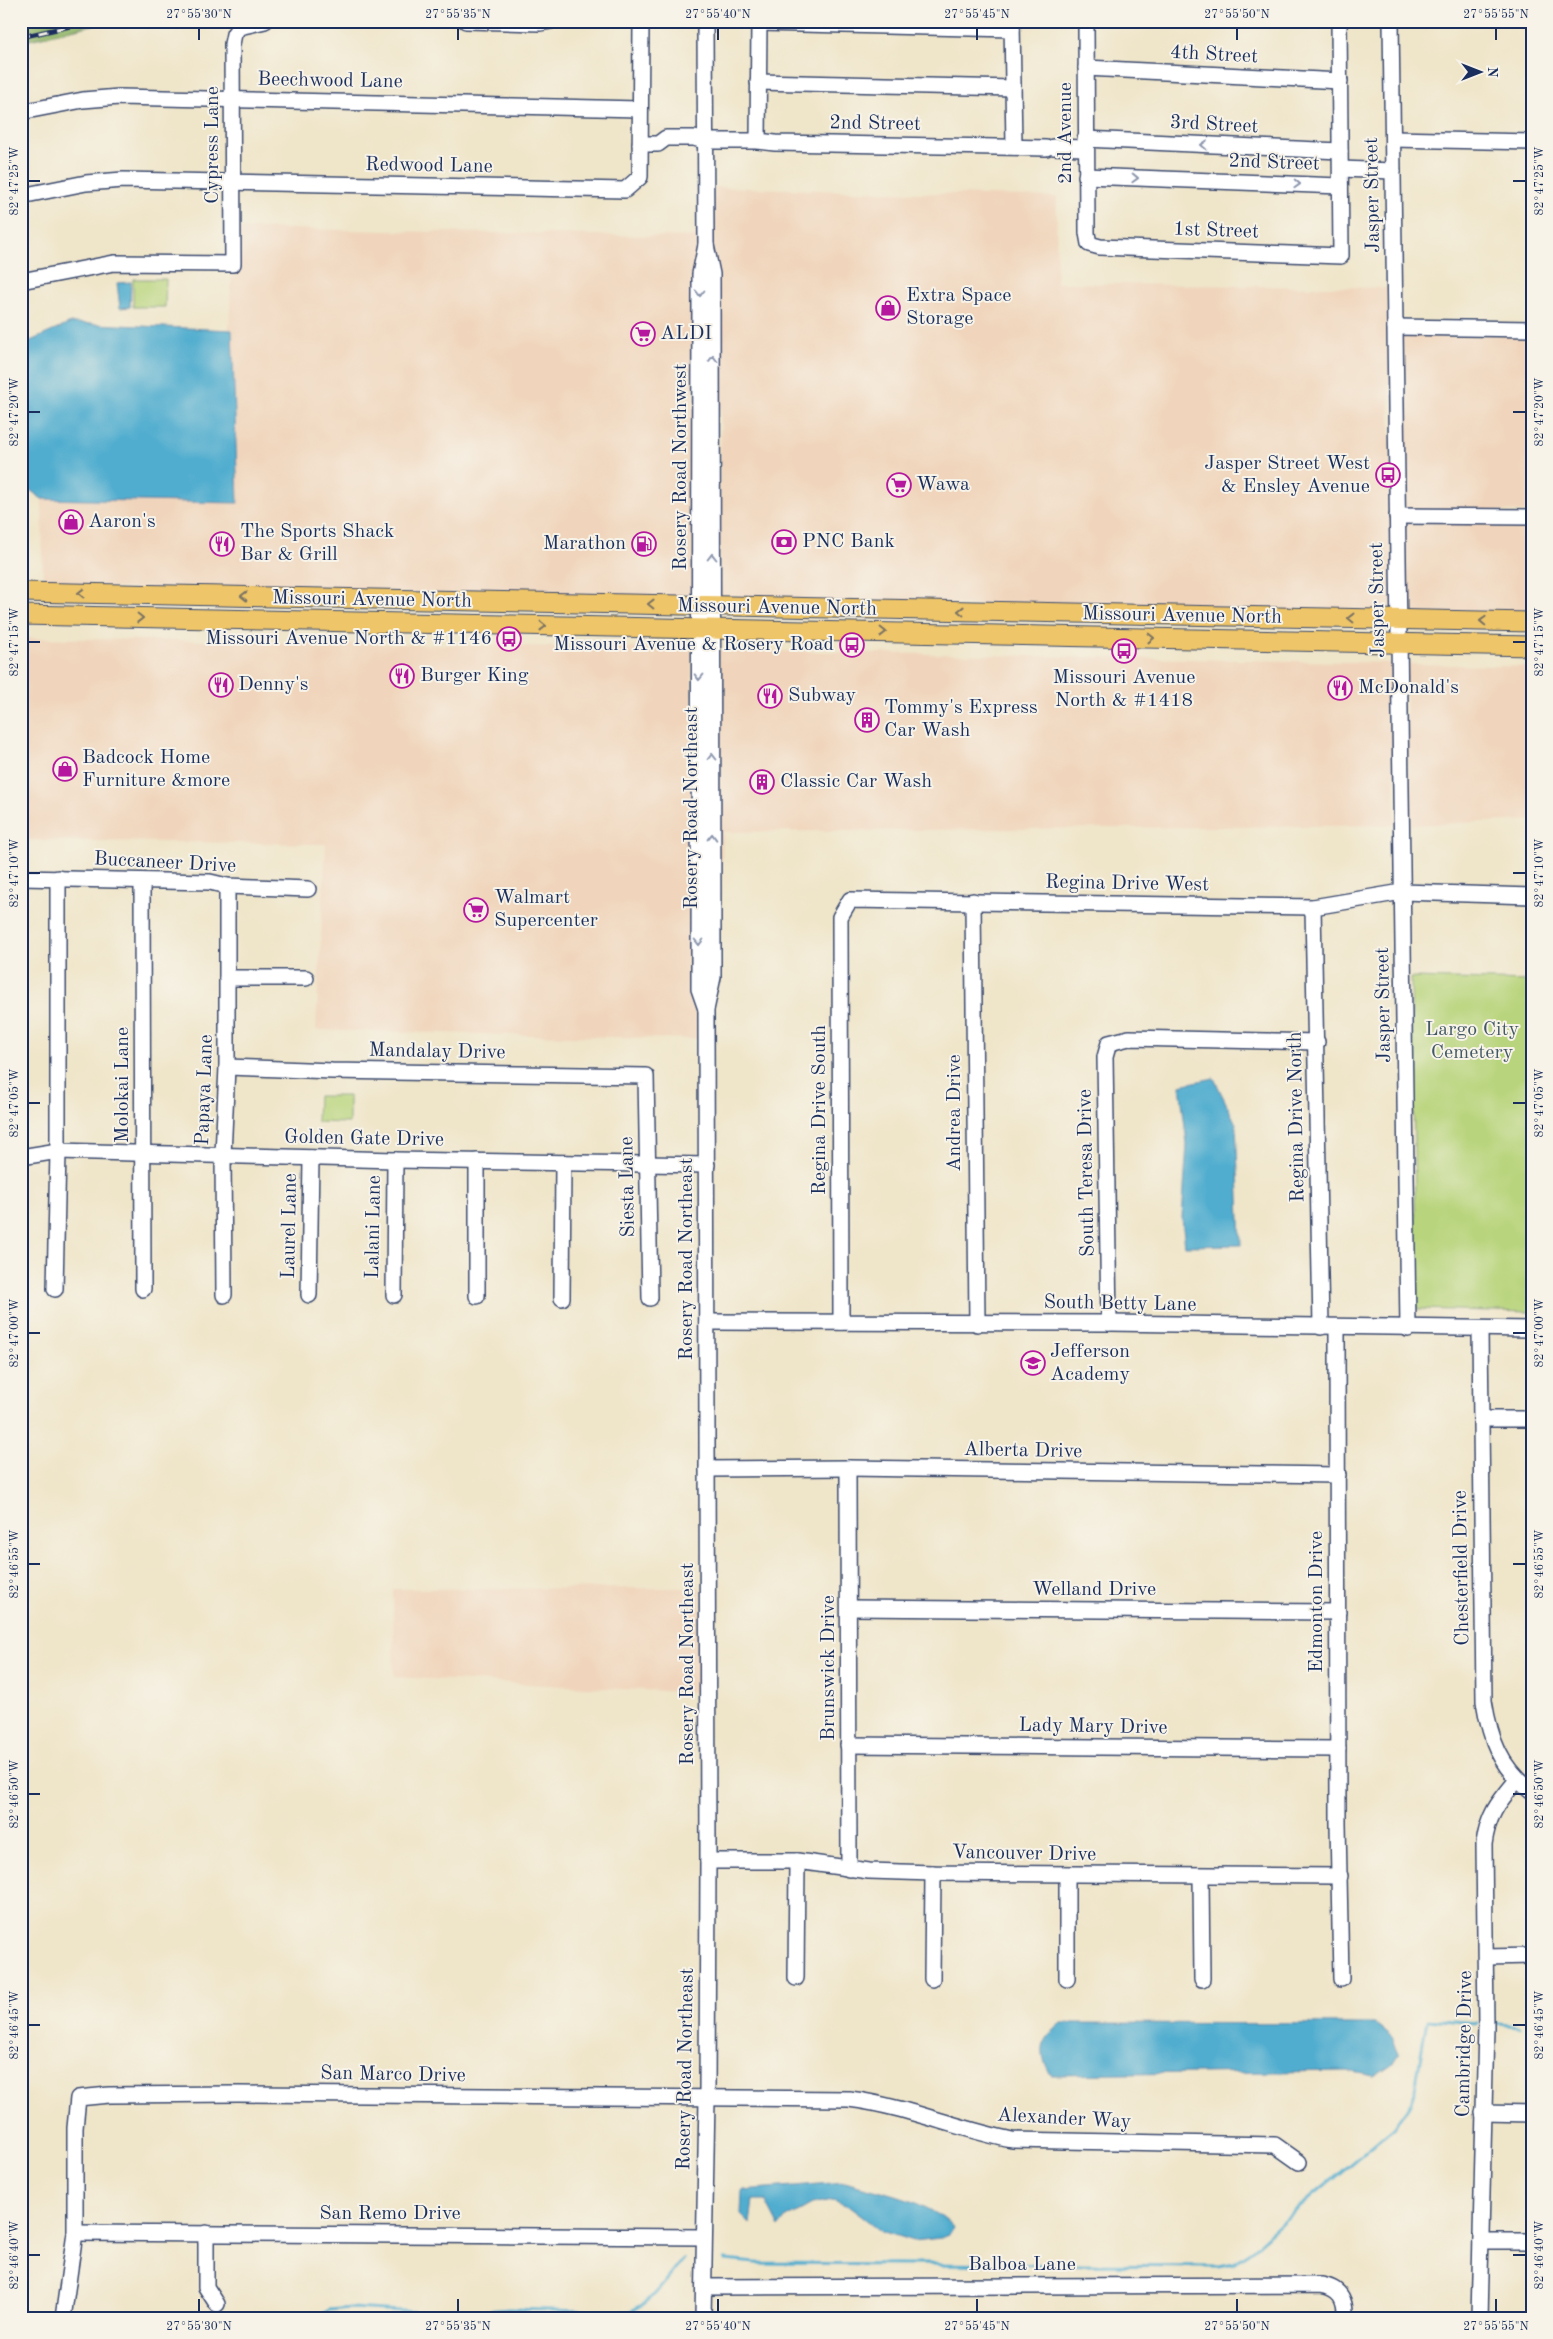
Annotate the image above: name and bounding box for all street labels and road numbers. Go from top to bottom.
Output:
street label: 4th Street [1169,43,1259,67]
street label: Beechwood Lane [257,70,403,92]
street label: 2nd Avenue [1056,82,1076,184]
street label: Cypress Lane [203,86,223,204]
street label: 2nd Street [829,113,921,135]
street label: 3rd Street [1169,113,1259,137]
street label: Jasper Street [1362,137,1384,253]
street label: 2nd Street [1228,151,1320,175]
street label: Redwood Lane [365,155,493,177]
street label: 1st Street [1173,220,1259,242]
street label: Rosery Road Northwest [671,363,691,571]
street label: Jasper Street [1367,542,1389,658]
street label: Missouri Avenue North [272,588,472,612]
street label: Missouri Avenue North [677,596,877,620]
street label: Missouri Avenue North [1082,604,1282,628]
street label: Rosery Road Northeast [682,707,702,909]
street label: Buccaneer Drive [93,849,237,877]
street label: Regina Drive West [1045,873,1209,895]
street label: Jasper Street [1373,947,1395,1063]
street label: Regina Drive South [810,1025,830,1195]
street label: Molokai Lane [113,1027,133,1143]
street label: Regina Drive North [1286,1031,1308,1203]
street label: Papaya Lane [193,1034,217,1146]
street label: Mandalay Drive [368,1041,506,1063]
street label: Andrea Drive [945,1054,965,1172]
street label: South Teresa Drive [1076,1089,1098,1257]
street label: Golden Gate Drive [284,1128,444,1150]
street label: Siesta Lane [617,1136,639,1238]
street label: Rosery Road Northeast [677,1158,697,1360]
street label: Laurel Lane [279,1173,301,1279]
street label: Lalani Lane [363,1175,385,1279]
street label: South Betty Lane [1043,1293,1197,1315]
street label: Alberta Drive [963,1440,1083,1462]
street label: Chesterfield Drive [1451,1490,1473,1646]
street label: Edmonton Drive [1307,1531,1327,1673]
street label: Rosery Road Northeast [678,1563,698,1765]
street label: Welland Drive [1032,1580,1156,1600]
street label: Brunswick Drive [819,1595,839,1741]
street label: Lady Mary Drive [1018,1716,1168,1738]
street label: Vancouver Drive [952,1843,1096,1865]
street label: Rosery Road Northeast [674,1967,698,2171]
street label: Cambridge Drive [1454,1970,1476,2118]
street label: San Marco Drive [320,2064,466,2086]
street label: Alexander Way [996,2105,1132,2133]
street label: San Remo Drive [319,2204,461,2224]
street label: Balboa Lane [968,2255,1076,2275]

